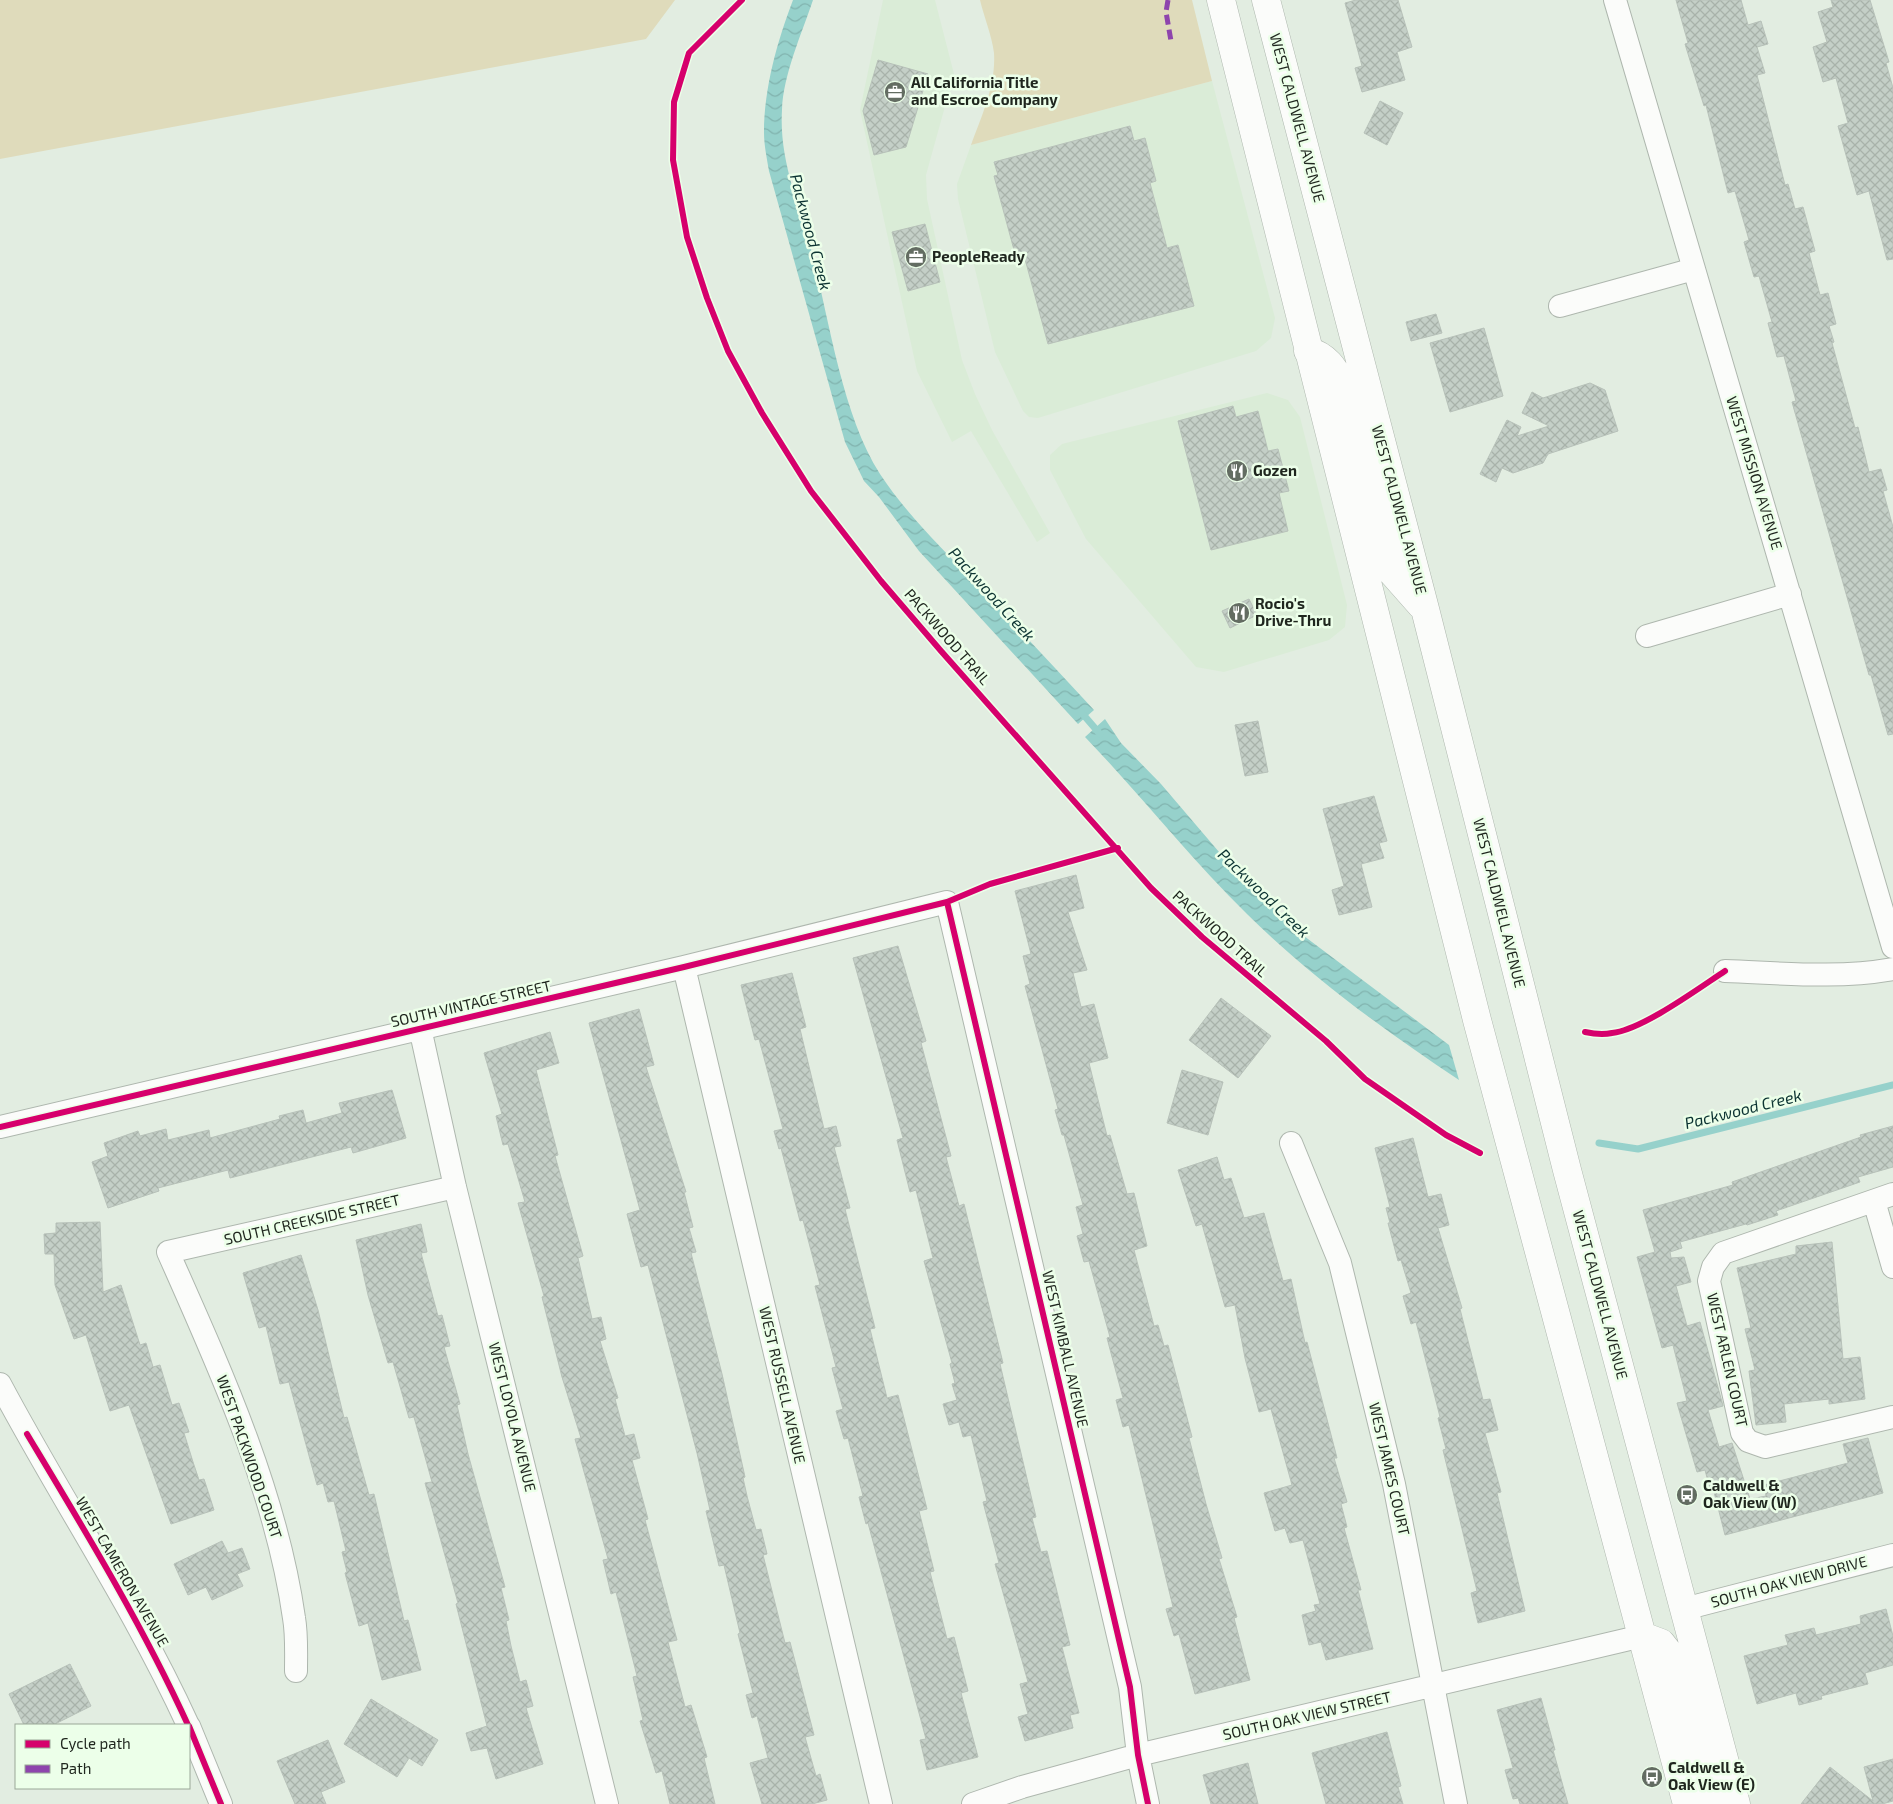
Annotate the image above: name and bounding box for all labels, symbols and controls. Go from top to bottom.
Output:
street label: WEST CALDWELL AVENUE [1267,31,1329,204]
place label: All California Title and Escroe Company [911,73,1058,109]
office icon: All California Title and Escroe Company [883,80,907,104]
water label: Packwood Creek [787,172,836,292]
office icon: PeopleReady [904,245,928,269]
place label: PeopleReady [932,247,1026,266]
street label: WEST MISSION AVENUE [1723,394,1787,552]
street label: WEST CALDWELL AVENUE [1369,423,1431,596]
restaurant icon: Gozen [1225,459,1249,483]
place label: Gozen [1253,461,1297,479]
water label: Packwood Creek [945,543,1040,645]
street label: PACKWOOD TRAIL [901,585,994,688]
place label: Rocio's Drive-Thru [1255,594,1331,629]
restaurant icon: Rocio's Drive-Thru [1227,601,1251,625]
street label: WEST CALDWELL AVENUE [1470,816,1530,990]
water label: Packwood Creek [1215,844,1314,941]
street label: PACKWOOD TRAIL [1170,886,1272,981]
street label: SOUTH VINTAGE STREET [389,976,553,1030]
water label: Packwood Creek [1682,1085,1803,1132]
street label: SOUTH CREEKSIDE STREET [222,1190,402,1248]
street label: WEST CALDWELL AVENUE [1570,1208,1632,1381]
street label: WEST KIMBALL AVENUE [1039,1268,1093,1429]
street label: WEST ARLEN COURT [1704,1291,1752,1429]
street label: WEST RUSSELL AVENUE [756,1304,810,1465]
street label: WEST LOYOLA AVENUE [486,1340,540,1493]
street label: WEST PACKWOOD COURT [214,1373,286,1541]
street label: WEST JAMES COURT [1366,1400,1414,1538]
place label: Caldwell & Oak View (W) [1703,1476,1797,1511]
bus stop icon: Caldwell & Oak View (W) [1675,1483,1699,1507]
street label: WEST CAMERON AVENUE [72,1493,173,1650]
street label: SOUTH OAK VIEW DRIVE [1709,1552,1869,1611]
street label: SOUTH OAK VIEW STREET [1221,1687,1393,1743]
legend [15,1724,190,1789]
text: Cycle path [60,1734,131,1752]
place label: Caldwell & Oak View (E) [1668,1758,1755,1793]
text: Path [60,1759,91,1777]
bus stop icon: Caldwell & Oak View (E) [1640,1765,1664,1789]

